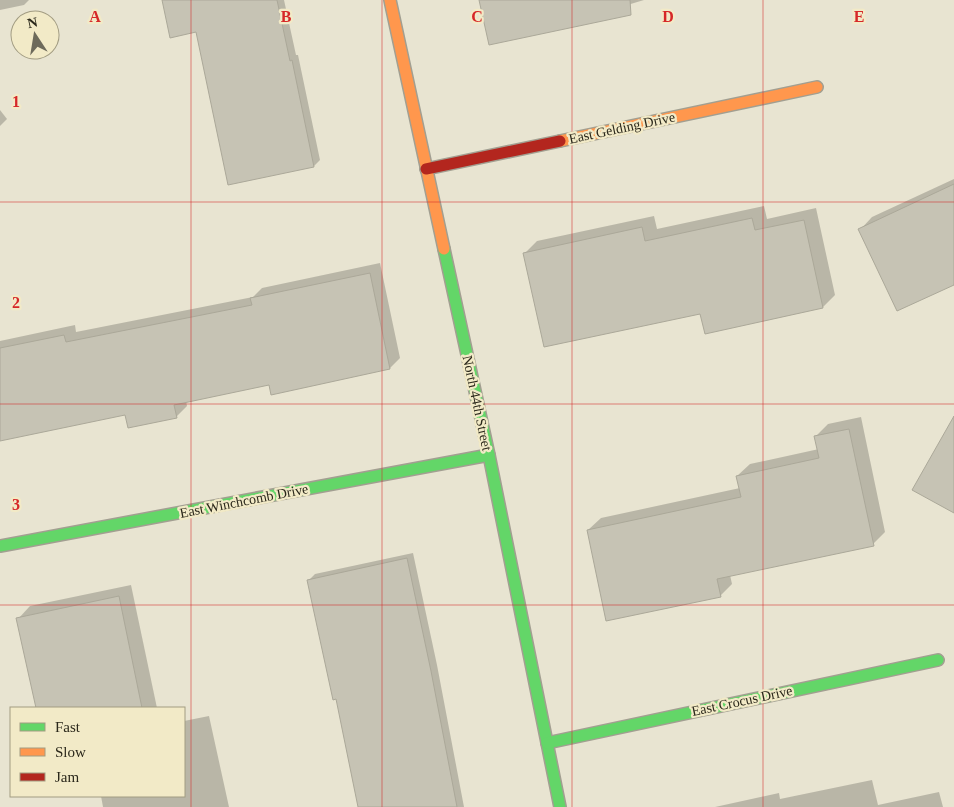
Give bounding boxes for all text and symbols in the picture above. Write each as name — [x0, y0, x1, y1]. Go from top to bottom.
text: A — [89, 8, 101, 25]
text: B — [281, 8, 292, 25]
text: C — [471, 8, 483, 25]
text: D — [662, 8, 674, 25]
text: E — [854, 8, 864, 25]
north arrow — [10, 10, 60, 60]
text: N — [26, 14, 39, 31]
text: 1 — [12, 93, 20, 110]
street label: East Gelding Drive — [568, 109, 676, 147]
text: 2 — [12, 294, 20, 311]
street label: North 44th Street — [460, 354, 494, 452]
street label: East Winchcomb Drive — [178, 481, 310, 521]
text: 3 — [12, 496, 20, 513]
street label: East Crocus Drive — [690, 683, 794, 719]
legend — [10, 707, 185, 797]
text: Fast — [55, 719, 81, 735]
text: Slow — [55, 744, 86, 760]
text: Jam — [55, 769, 79, 785]

